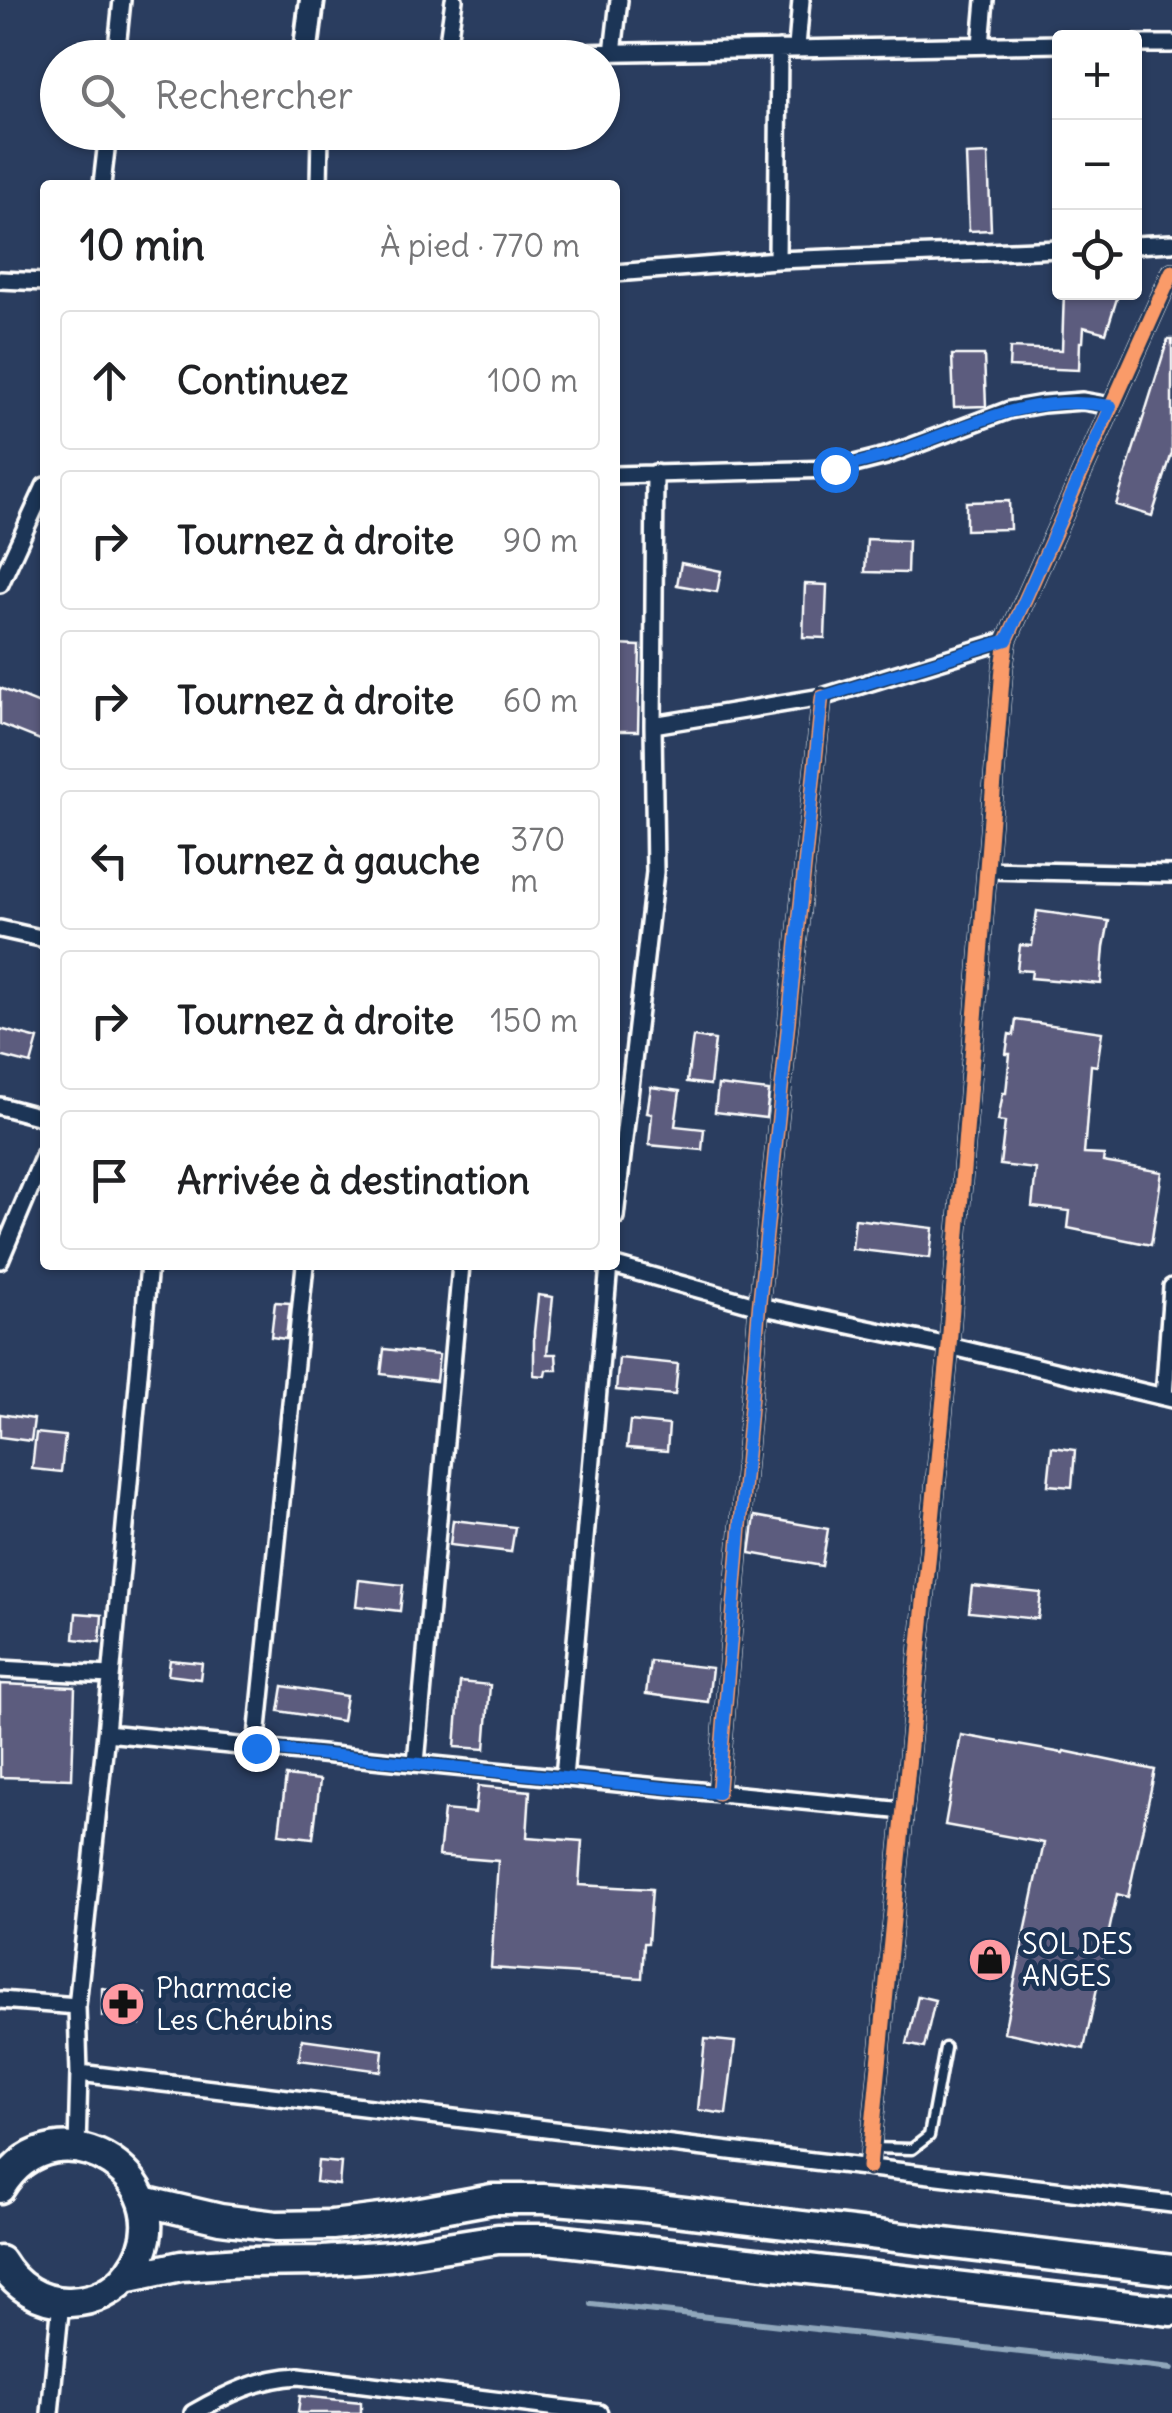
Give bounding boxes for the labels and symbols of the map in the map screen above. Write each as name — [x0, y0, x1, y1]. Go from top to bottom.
route start — [813, 447, 859, 493]
route end — [234, 1726, 280, 1772]
place label: SOL DES ANGES — [1022, 1926, 1133, 1994]
shop icon: SOL DES ANGES — [967, 1937, 1013, 1983]
place label: Pharmacie Les Chérubins — [156, 1970, 333, 2038]
pharmacy icon: Pharmacie Les Chérubins — [100, 1981, 146, 2027]

